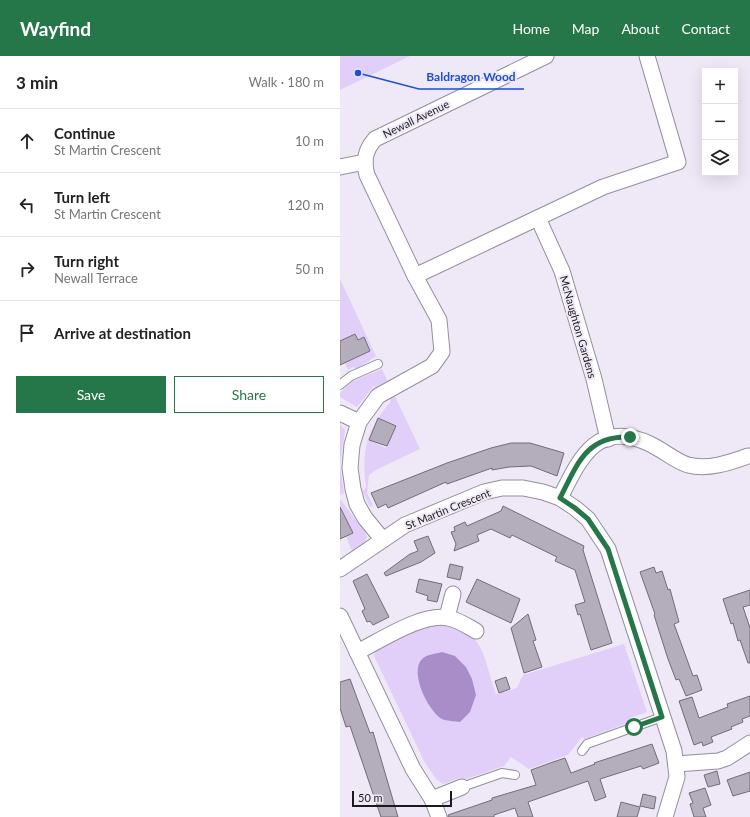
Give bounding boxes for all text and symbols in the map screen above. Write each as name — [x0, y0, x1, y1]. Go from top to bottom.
text: Wayfind — [20, 17, 91, 40]
text: Home — [512, 20, 550, 37]
text: Map — [572, 20, 599, 37]
text: About — [621, 20, 659, 37]
text: Contact — [681, 20, 730, 37]
callout: Baldragon Wood — [419, 65, 524, 89]
map controls — [702, 68, 738, 176]
button: + — [702, 68, 738, 104]
text: Baldragon Wood — [426, 69, 516, 84]
text: 3 min — [16, 72, 58, 93]
text: Walk · 180 m — [248, 74, 324, 90]
street label: Newall Avenue — [381, 97, 451, 140]
button: − — [702, 104, 738, 140]
text: Continue — [54, 124, 115, 142]
icon: ahead — [16, 130, 38, 152]
text: 10 m — [295, 133, 324, 149]
button: layers — [702, 140, 738, 176]
text: St Martin Crescent — [54, 142, 161, 158]
text: Turn left — [54, 188, 110, 206]
icon: left — [16, 194, 38, 216]
text: 120 m — [287, 197, 324, 213]
text: St Martin Crescent — [54, 206, 161, 222]
text: Turn right — [54, 252, 119, 270]
icon: right — [16, 258, 38, 280]
text: 50 m — [295, 261, 324, 277]
text: Newall Terrace — [54, 270, 138, 286]
street label: McNaughton Gardens — [558, 274, 599, 380]
icon: arrive — [16, 322, 38, 344]
text: Arrive at destination — [54, 324, 191, 342]
button: Save — [16, 376, 166, 413]
button: Share — [174, 376, 324, 413]
route end — [621, 428, 639, 446]
street label: St Martin Crescent — [403, 486, 492, 531]
route start — [625, 718, 643, 736]
scale bar — [352, 789, 452, 808]
text: 50 m — [358, 791, 383, 804]

